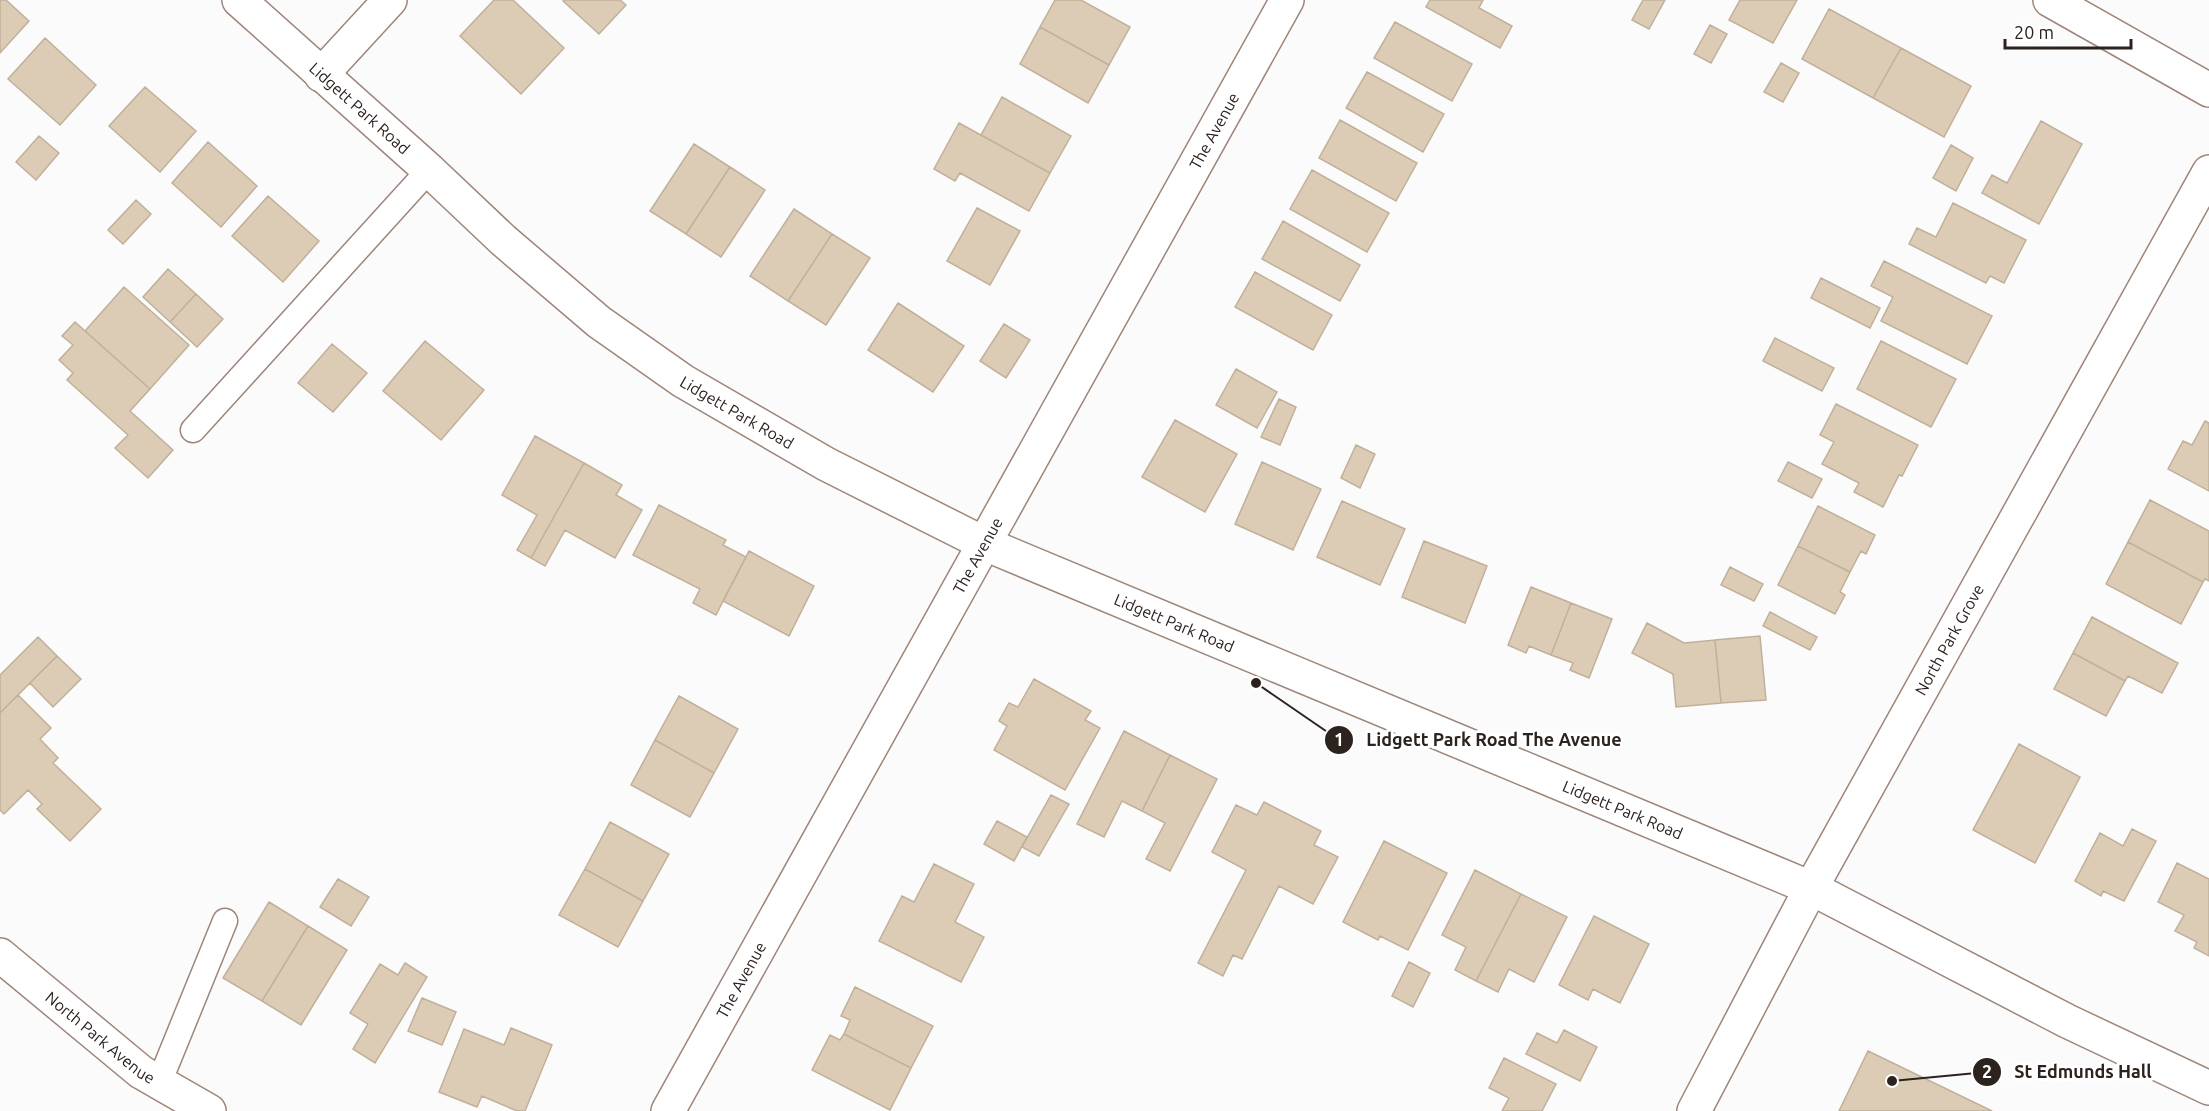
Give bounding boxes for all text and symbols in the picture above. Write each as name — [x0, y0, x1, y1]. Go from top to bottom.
scale bar — [2005, 12, 2131, 50]
text: 20 m — [2014, 22, 2054, 42]
street label: Lidgett Park Road — [306, 59, 413, 157]
street label: The Avenue — [1186, 90, 1243, 172]
street label: Lidgett Park Road — [677, 372, 797, 452]
street label: The Avenue — [949, 514, 1006, 597]
street label: North Park Grove — [1911, 581, 1987, 698]
street label: Lidgett Park Road — [1112, 590, 1237, 656]
callout: Lidgett Park Road The Avenue — [1324, 722, 1633, 758]
text: 1 — [1334, 729, 1344, 749]
text: Lidgett Park Road The Avenue — [1366, 729, 1622, 749]
street label: Lidgett Park Road — [1560, 777, 1685, 843]
street label: The Avenue — [713, 939, 769, 1021]
street label: North Park Avenue — [42, 988, 158, 1087]
callout: St Edmunds Hall — [1972, 1054, 2163, 1090]
text: 2 — [1982, 1061, 1992, 1081]
text: St Edmunds Hall — [2014, 1061, 2152, 1081]

